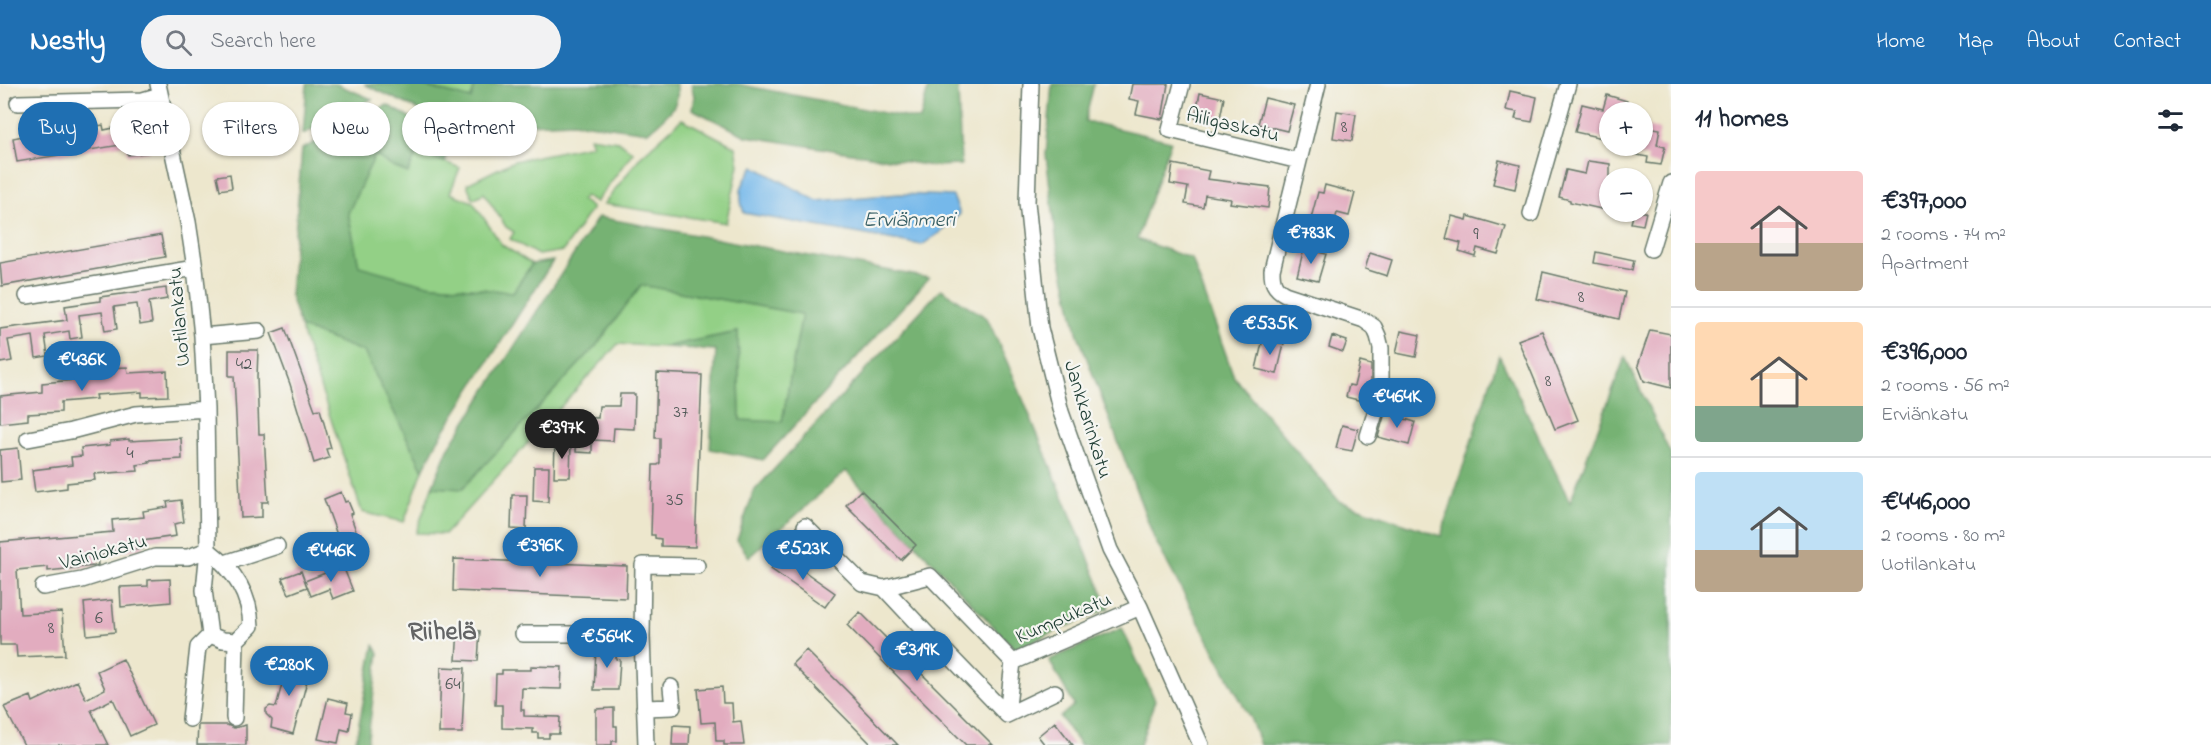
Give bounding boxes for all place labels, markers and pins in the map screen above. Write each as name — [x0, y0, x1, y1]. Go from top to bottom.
pin: €783K — [1269, 214, 1353, 265]
pin: €535K — [1228, 305, 1312, 356]
pin: €436K — [40, 341, 124, 392]
pin: €464K — [1355, 378, 1439, 429]
pin: €397K — [520, 409, 604, 460]
pin: €396K — [498, 527, 582, 578]
pin: €523K — [761, 530, 845, 581]
pin: €446K — [289, 532, 373, 583]
pin: €564K — [565, 618, 649, 669]
pin: €319K — [875, 631, 959, 682]
pin: €280K — [247, 646, 331, 697]

